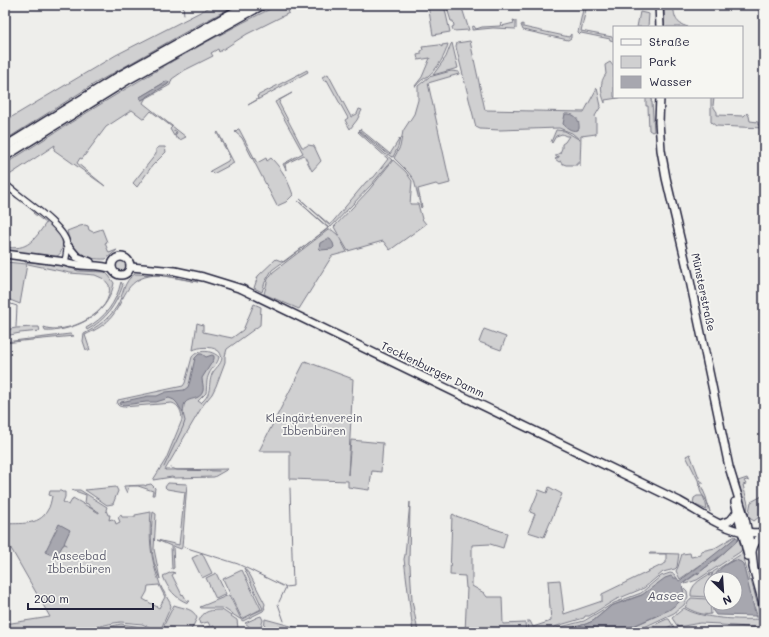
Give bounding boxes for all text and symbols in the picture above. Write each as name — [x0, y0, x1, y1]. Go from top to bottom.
legend — [613, 26, 743, 98]
text: Straße — [649, 33, 690, 49]
text: Park — [649, 53, 676, 69]
text: Wasser — [649, 73, 692, 89]
street label: Münsterstraße — [688, 251, 720, 333]
street label: Tecklenburger Damm — [379, 337, 487, 401]
park label: Kleingärtenverein Ibbenbüren — [266, 410, 362, 438]
park label: Aaseebad Ibbenbüren — [47, 548, 111, 576]
north arrow — [703, 571, 743, 611]
scale bar — [28, 585, 153, 611]
water label: Aasee — [648, 587, 684, 603]
text: 200 m — [34, 590, 69, 606]
text: N — [720, 592, 734, 609]

